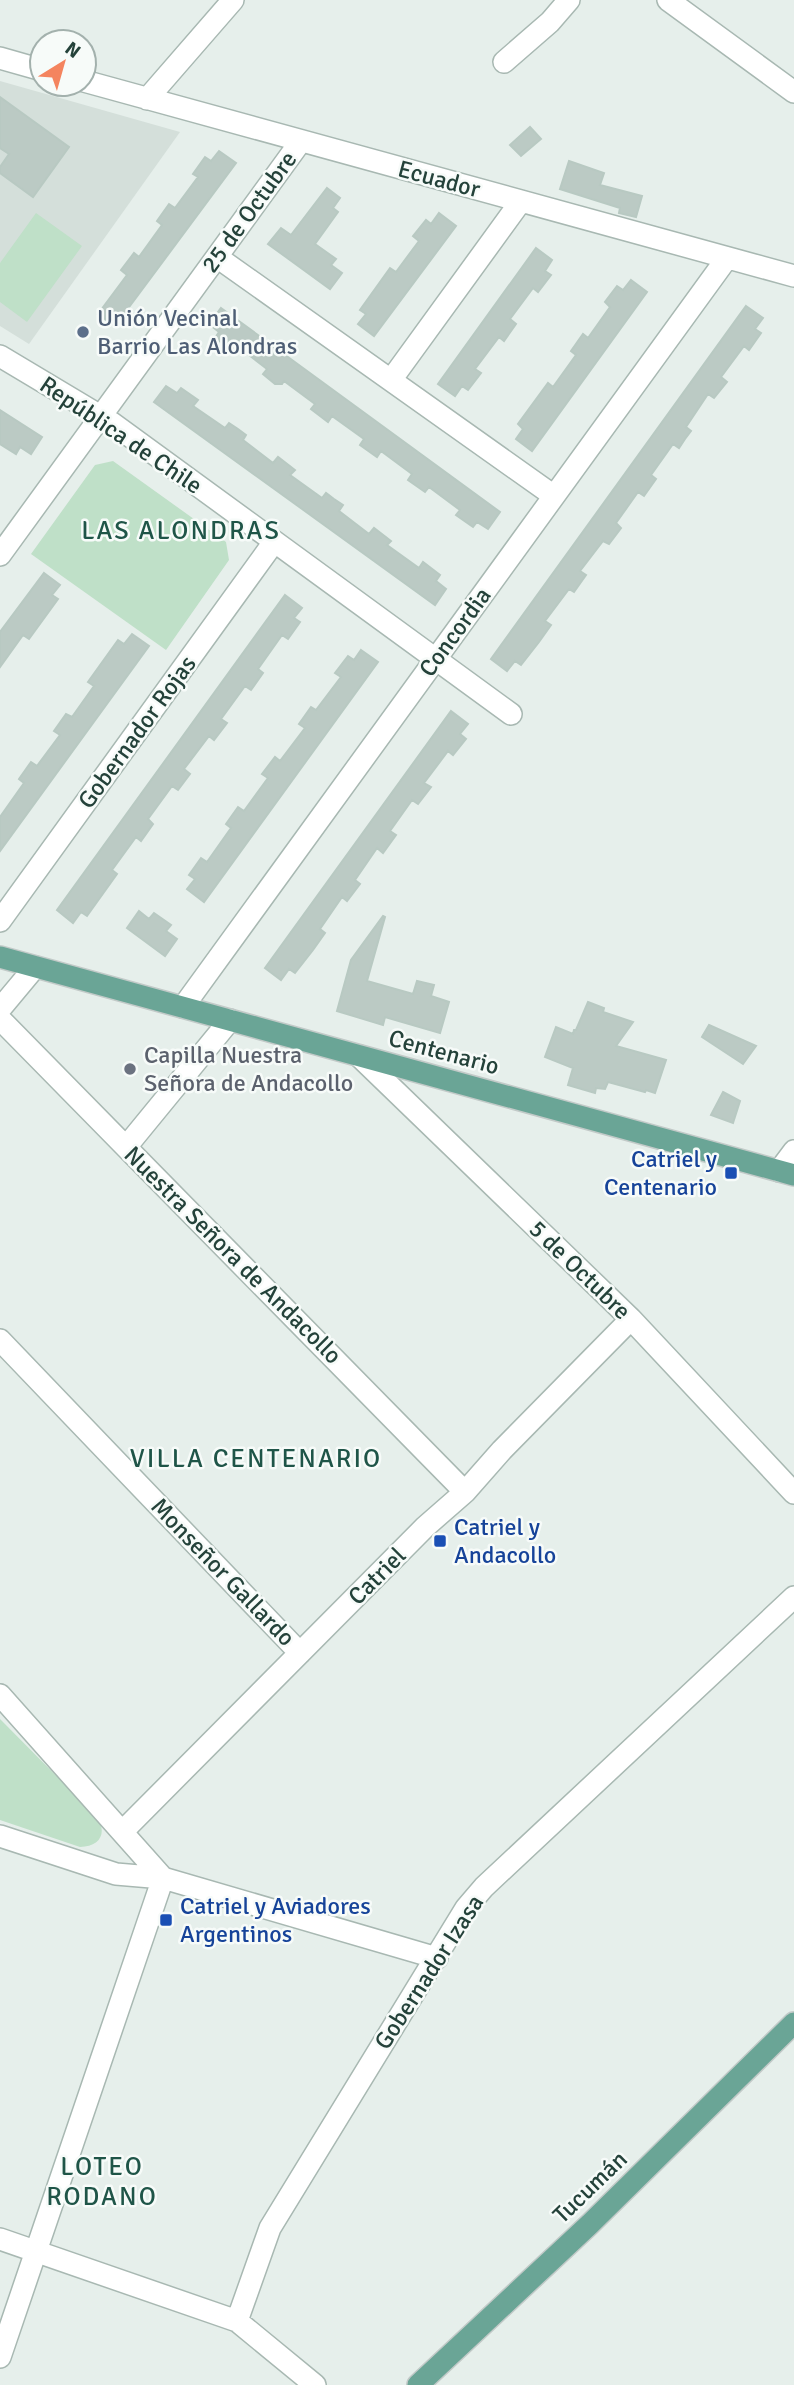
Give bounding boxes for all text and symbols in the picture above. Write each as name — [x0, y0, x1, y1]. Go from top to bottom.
north arrow — [28, 28, 98, 98]
text: N — [60, 37, 85, 64]
street label: 25 de Octubre — [195, 145, 303, 279]
street label: Ecuador — [395, 154, 484, 204]
place label: Unión Vecinal Barrio Las Alondras — [97, 303, 297, 361]
marker: Unión Vecinal Barrio Las Alondras — [75, 324, 91, 340]
street label: República de Chile — [34, 370, 208, 500]
district label: LAS ALONDRAS — [81, 515, 281, 547]
street label: Concordia — [412, 581, 498, 683]
street label: Gobernador Rojas — [71, 650, 203, 814]
street label: Centenario — [385, 1023, 503, 1081]
place label: Capilla Nuestra Señora de Andacollo — [144, 1040, 353, 1098]
marker: Capilla Nuestra Señora de Andacollo — [122, 1061, 138, 1077]
street label: Nuestra Señora de Andacollo — [118, 1140, 348, 1370]
place label: Catriel y Centenario — [604, 1144, 717, 1202]
marker: Catriel y Centenario — [723, 1165, 739, 1181]
street label: 5 de Octubre — [523, 1214, 637, 1326]
district label: VILLA CENTENARIO — [130, 1443, 382, 1475]
street label: Monseñor Gallardo — [145, 1492, 301, 1652]
place label: Catriel y Andacollo — [454, 1512, 556, 1570]
marker: Catriel y Andacollo — [432, 1533, 448, 1549]
street label: Catriel — [342, 1541, 412, 1611]
street label: Gobernador Izasa — [368, 1889, 490, 2055]
place label: Catriel y Aviadores Argentinos — [180, 1891, 371, 1949]
marker: Catriel y Aviadores Argentinos — [158, 1912, 174, 1928]
street label: Tucumán — [547, 2144, 633, 2230]
district label: LOTEO RODANO — [46, 2151, 158, 2213]

